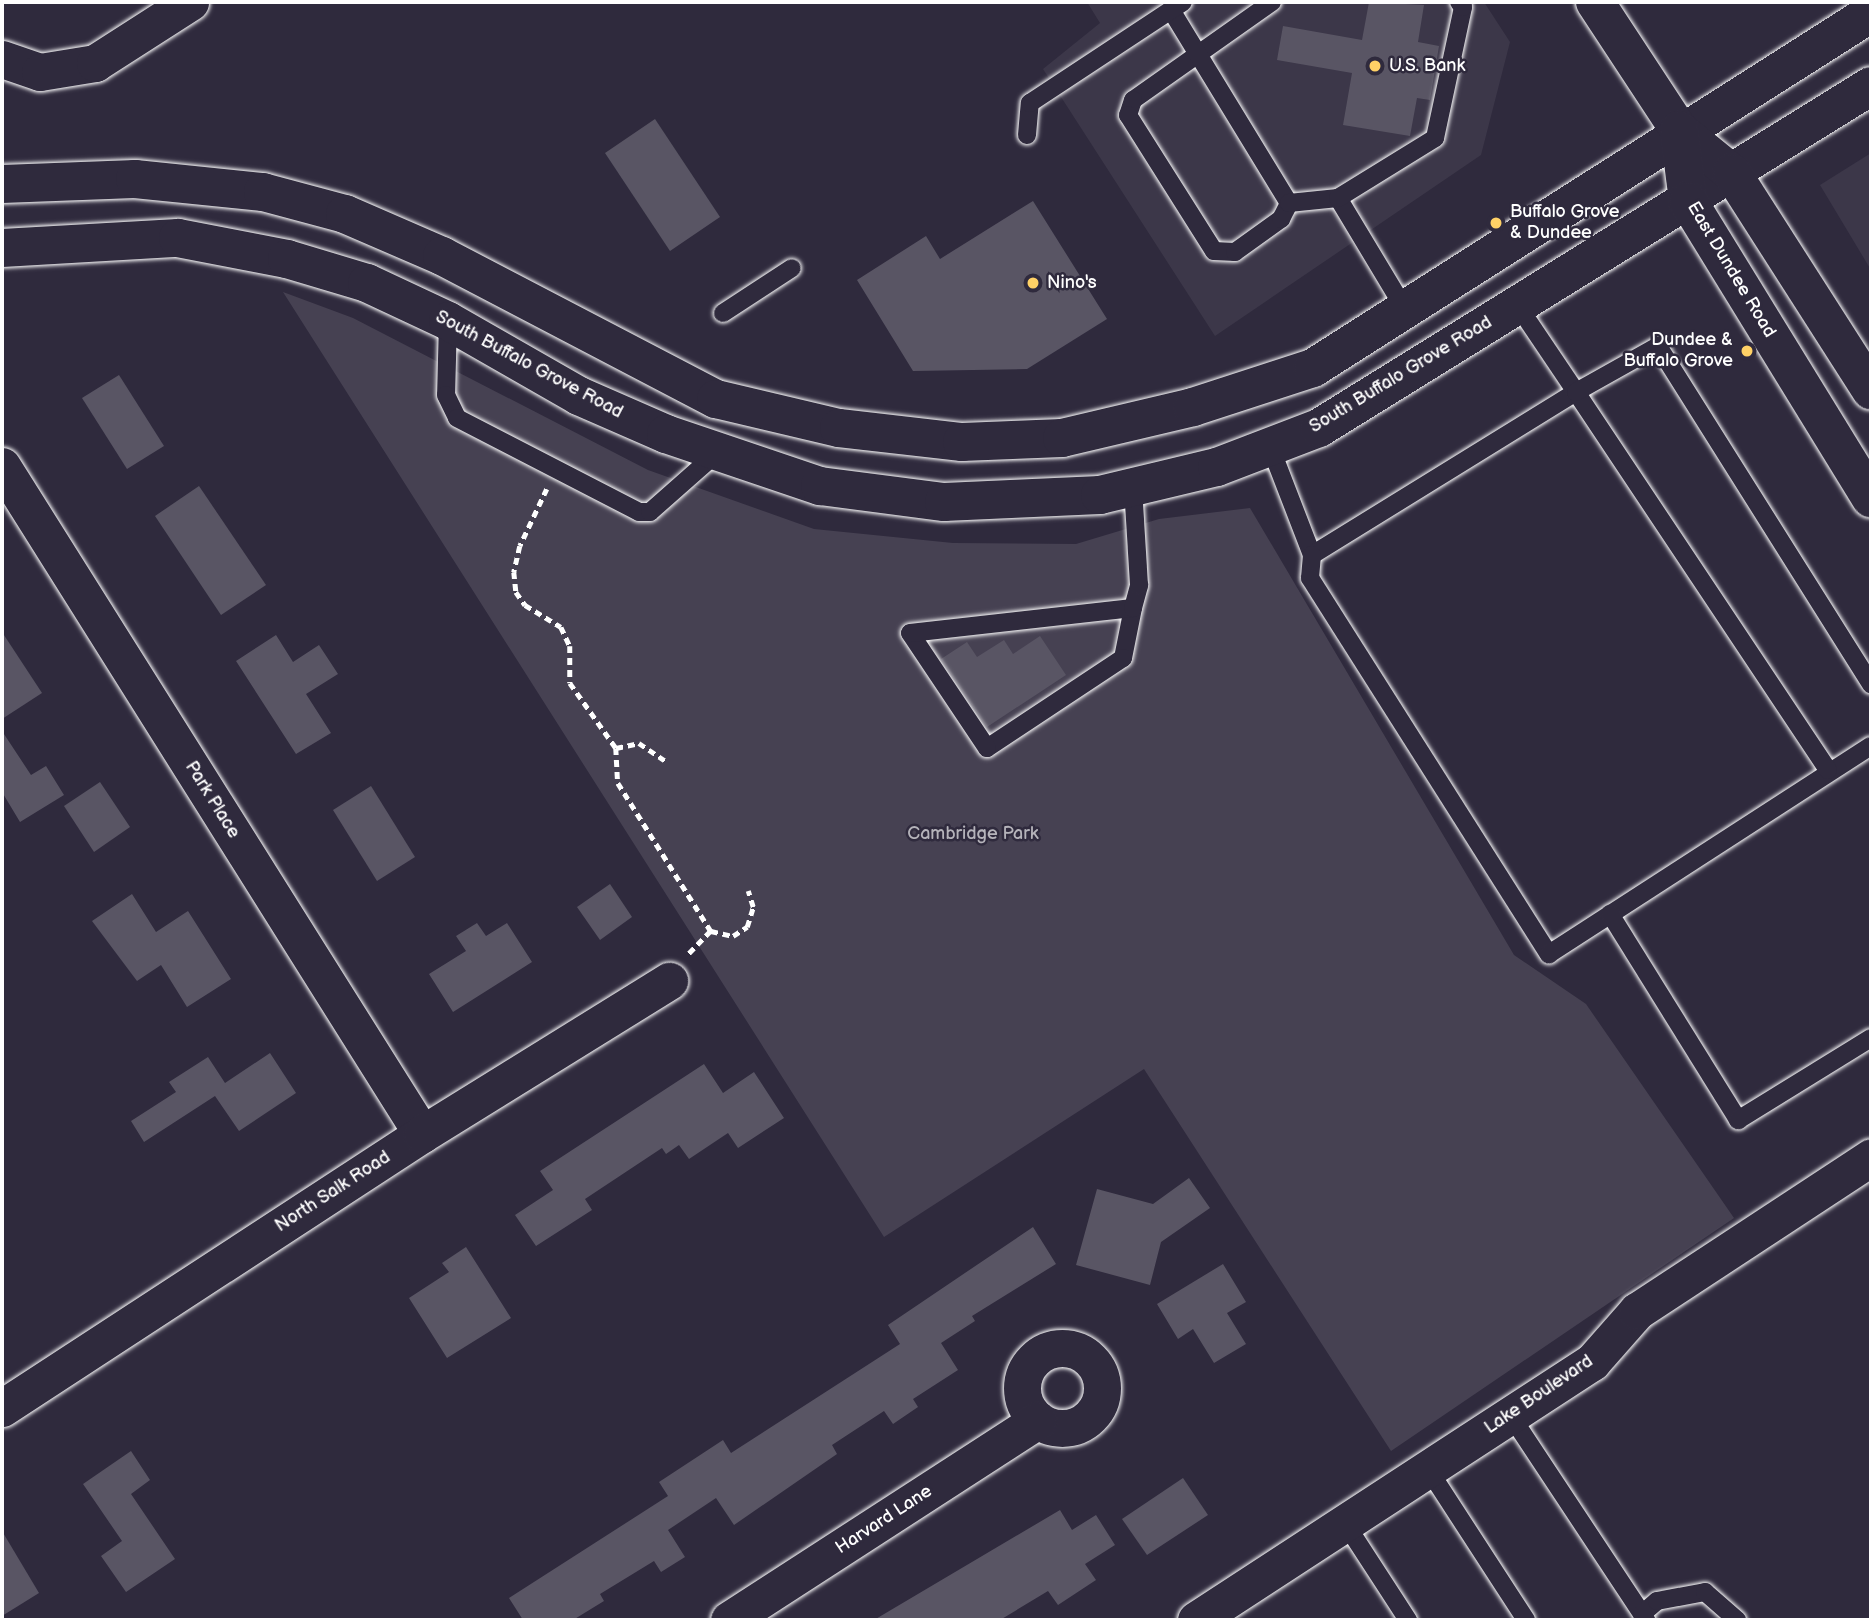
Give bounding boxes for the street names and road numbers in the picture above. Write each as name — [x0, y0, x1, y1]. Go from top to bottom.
street label: East Dundee Road — [1682, 198, 1780, 342]
street label: South Buffalo Grove Road — [432, 306, 626, 424]
street label: South Buffalo Grove Road — [1306, 312, 1496, 438]
street label: Park Place — [180, 758, 244, 842]
street label: North Salk Road — [271, 1147, 395, 1237]
street label: Lake Boulevard — [1481, 1351, 1597, 1439]
street label: Harvard Lane — [832, 1481, 936, 1559]

